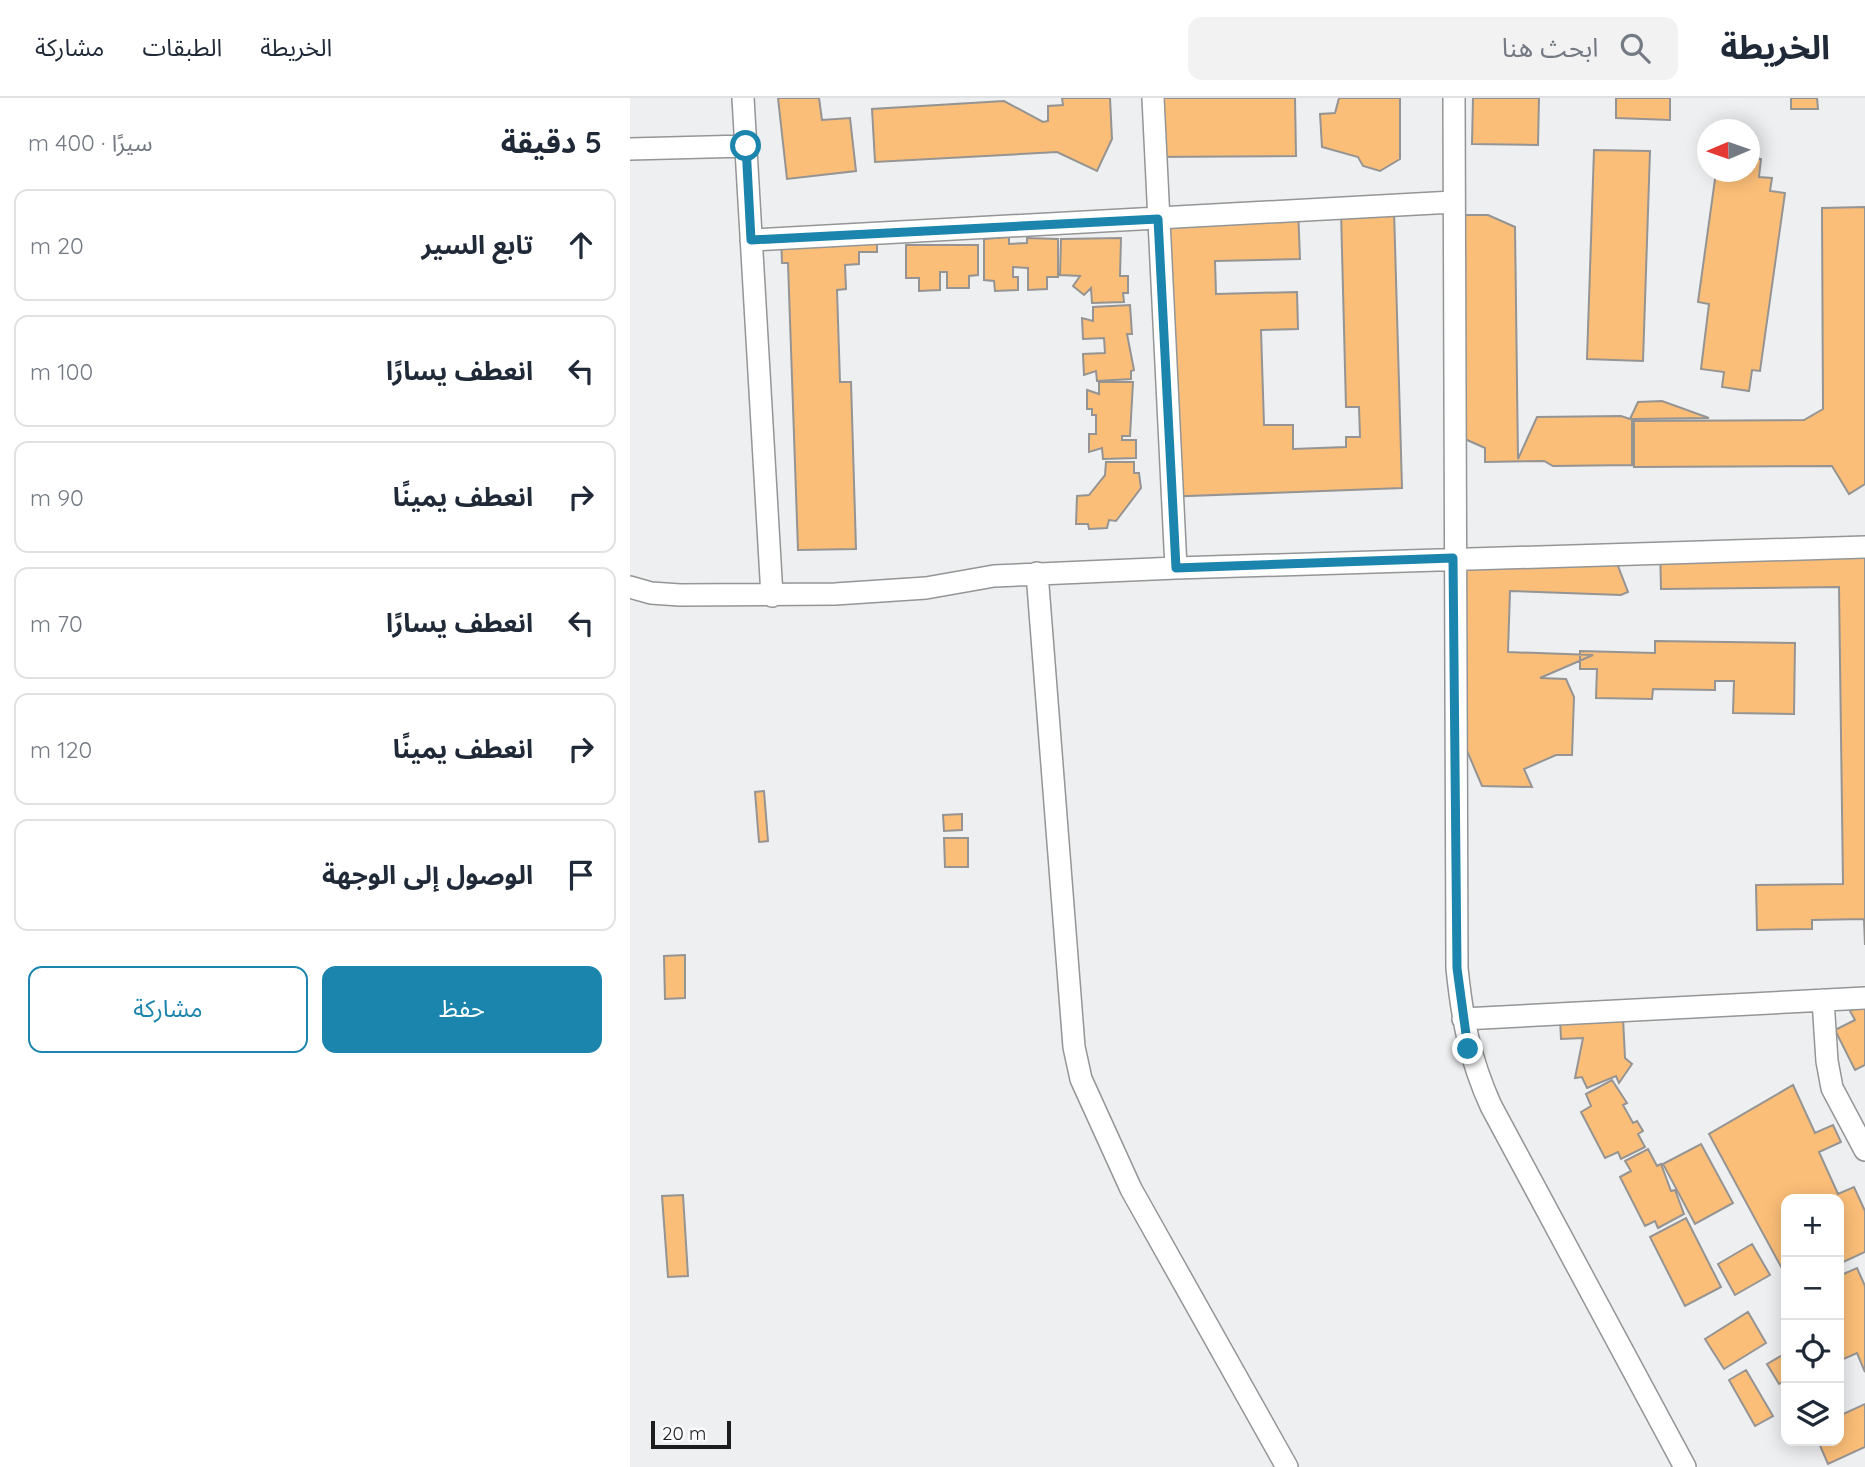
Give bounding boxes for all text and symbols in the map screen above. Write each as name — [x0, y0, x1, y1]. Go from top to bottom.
search box — [1188, 17, 1678, 80]
text: الخريطة — [1720, 26, 1830, 67]
icon: search — [1616, 29, 1654, 67]
text: ابحث هنا — [1502, 31, 1598, 64]
text: مشاركة — [35, 32, 104, 62]
text: الطبقات — [142, 32, 222, 62]
text: الخريطة — [260, 32, 332, 62]
north arrow — [1697, 119, 1760, 182]
text: 5 دقيقة — [501, 123, 602, 161]
text: سيرًا · 400 m — [28, 128, 152, 157]
route start — [730, 130, 761, 161]
icon: ahead — [562, 226, 600, 264]
text: تابع السير — [421, 228, 533, 261]
text: 20 m — [30, 231, 84, 260]
icon: left — [562, 352, 600, 390]
text: انعطف يسارًا — [386, 354, 533, 387]
text: 100 m — [30, 357, 93, 386]
icon: right — [562, 478, 600, 516]
text: انعطف يمينًا — [393, 480, 533, 513]
text: 90 m — [30, 483, 84, 512]
icon: left — [562, 604, 600, 642]
text: انعطف يسارًا — [386, 606, 533, 639]
text: 70 m — [30, 609, 83, 638]
icon: right — [562, 730, 600, 768]
text: انعطف يمينًا — [393, 732, 533, 765]
text: 120 m — [30, 735, 92, 764]
icon: arrive — [562, 856, 600, 894]
text: الوصول إلى الوجهة — [322, 858, 533, 891]
button: مشاركة — [28, 966, 308, 1053]
button: حفظ — [322, 966, 602, 1053]
route end — [1452, 1033, 1483, 1064]
map controls — [1781, 1194, 1844, 1446]
button: + — [1781, 1194, 1844, 1257]
button: − — [1781, 1257, 1844, 1320]
button: locate — [1781, 1320, 1844, 1383]
button: layers — [1781, 1383, 1844, 1446]
scale bar — [651, 1418, 732, 1450]
text: 20 m — [662, 1421, 706, 1445]

